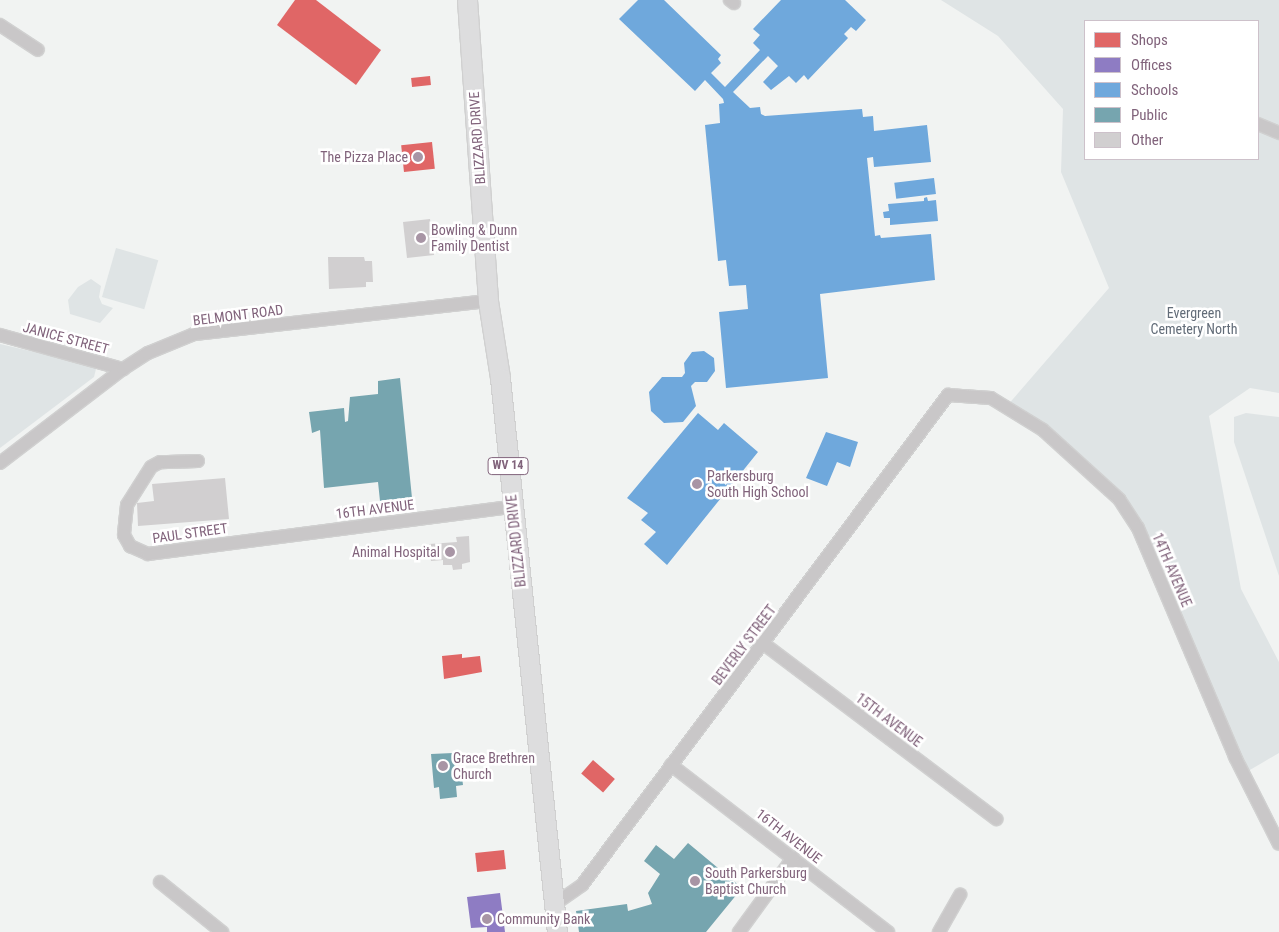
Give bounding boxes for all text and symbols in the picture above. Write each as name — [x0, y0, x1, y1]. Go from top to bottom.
legend — [1084, 20, 1259, 160]
text: Shops — [1131, 31, 1168, 49]
text: Offices — [1131, 56, 1172, 74]
text: Schools — [1131, 81, 1178, 99]
street label: BLIZZARD DRIVE — [465, 91, 489, 185]
text: Public — [1131, 106, 1168, 124]
text: Other — [1131, 131, 1163, 149]
place label: The Pizza Place — [320, 149, 408, 165]
marker: The Pizza Place — [412, 151, 424, 163]
place label: Bowling & Dunn Family Dentist — [431, 222, 517, 254]
marker: Bowling & Dunn Family Dentist — [415, 232, 427, 244]
street label: BELMONT ROAD — [192, 301, 284, 329]
park label: Evergreen Cemetery North — [1151, 305, 1237, 338]
street label: JANICE STREET — [21, 318, 111, 358]
road number: WV 14 — [487, 456, 529, 476]
place label: Parkersburg South High School — [707, 468, 809, 501]
marker: Parkersburg South High School — [691, 478, 703, 490]
street label: BLIZZARD DRIVE — [503, 494, 529, 588]
street label: 16TH AVENUE — [335, 496, 415, 522]
street label: PAUL STREET — [151, 519, 229, 547]
street label: 14TH AVENUE — [1149, 530, 1195, 610]
place label: Animal Hospital — [352, 544, 440, 560]
marker: Animal Hospital — [444, 546, 456, 558]
street label: BEVERLY STREET — [708, 602, 780, 688]
street label: 15TH AVENUE — [852, 690, 926, 750]
place label: Grace Brethren Church — [453, 750, 535, 782]
marker: Grace Brethren Church — [437, 760, 449, 772]
street label: 16TH AVENUE — [753, 805, 825, 867]
place label: South Parkersburg Baptist Church — [705, 865, 807, 898]
marker: South Parkersburg Baptist Church — [689, 875, 701, 887]
place label: Community Bank — [497, 911, 590, 927]
marker: Community Bank — [481, 913, 493, 925]

